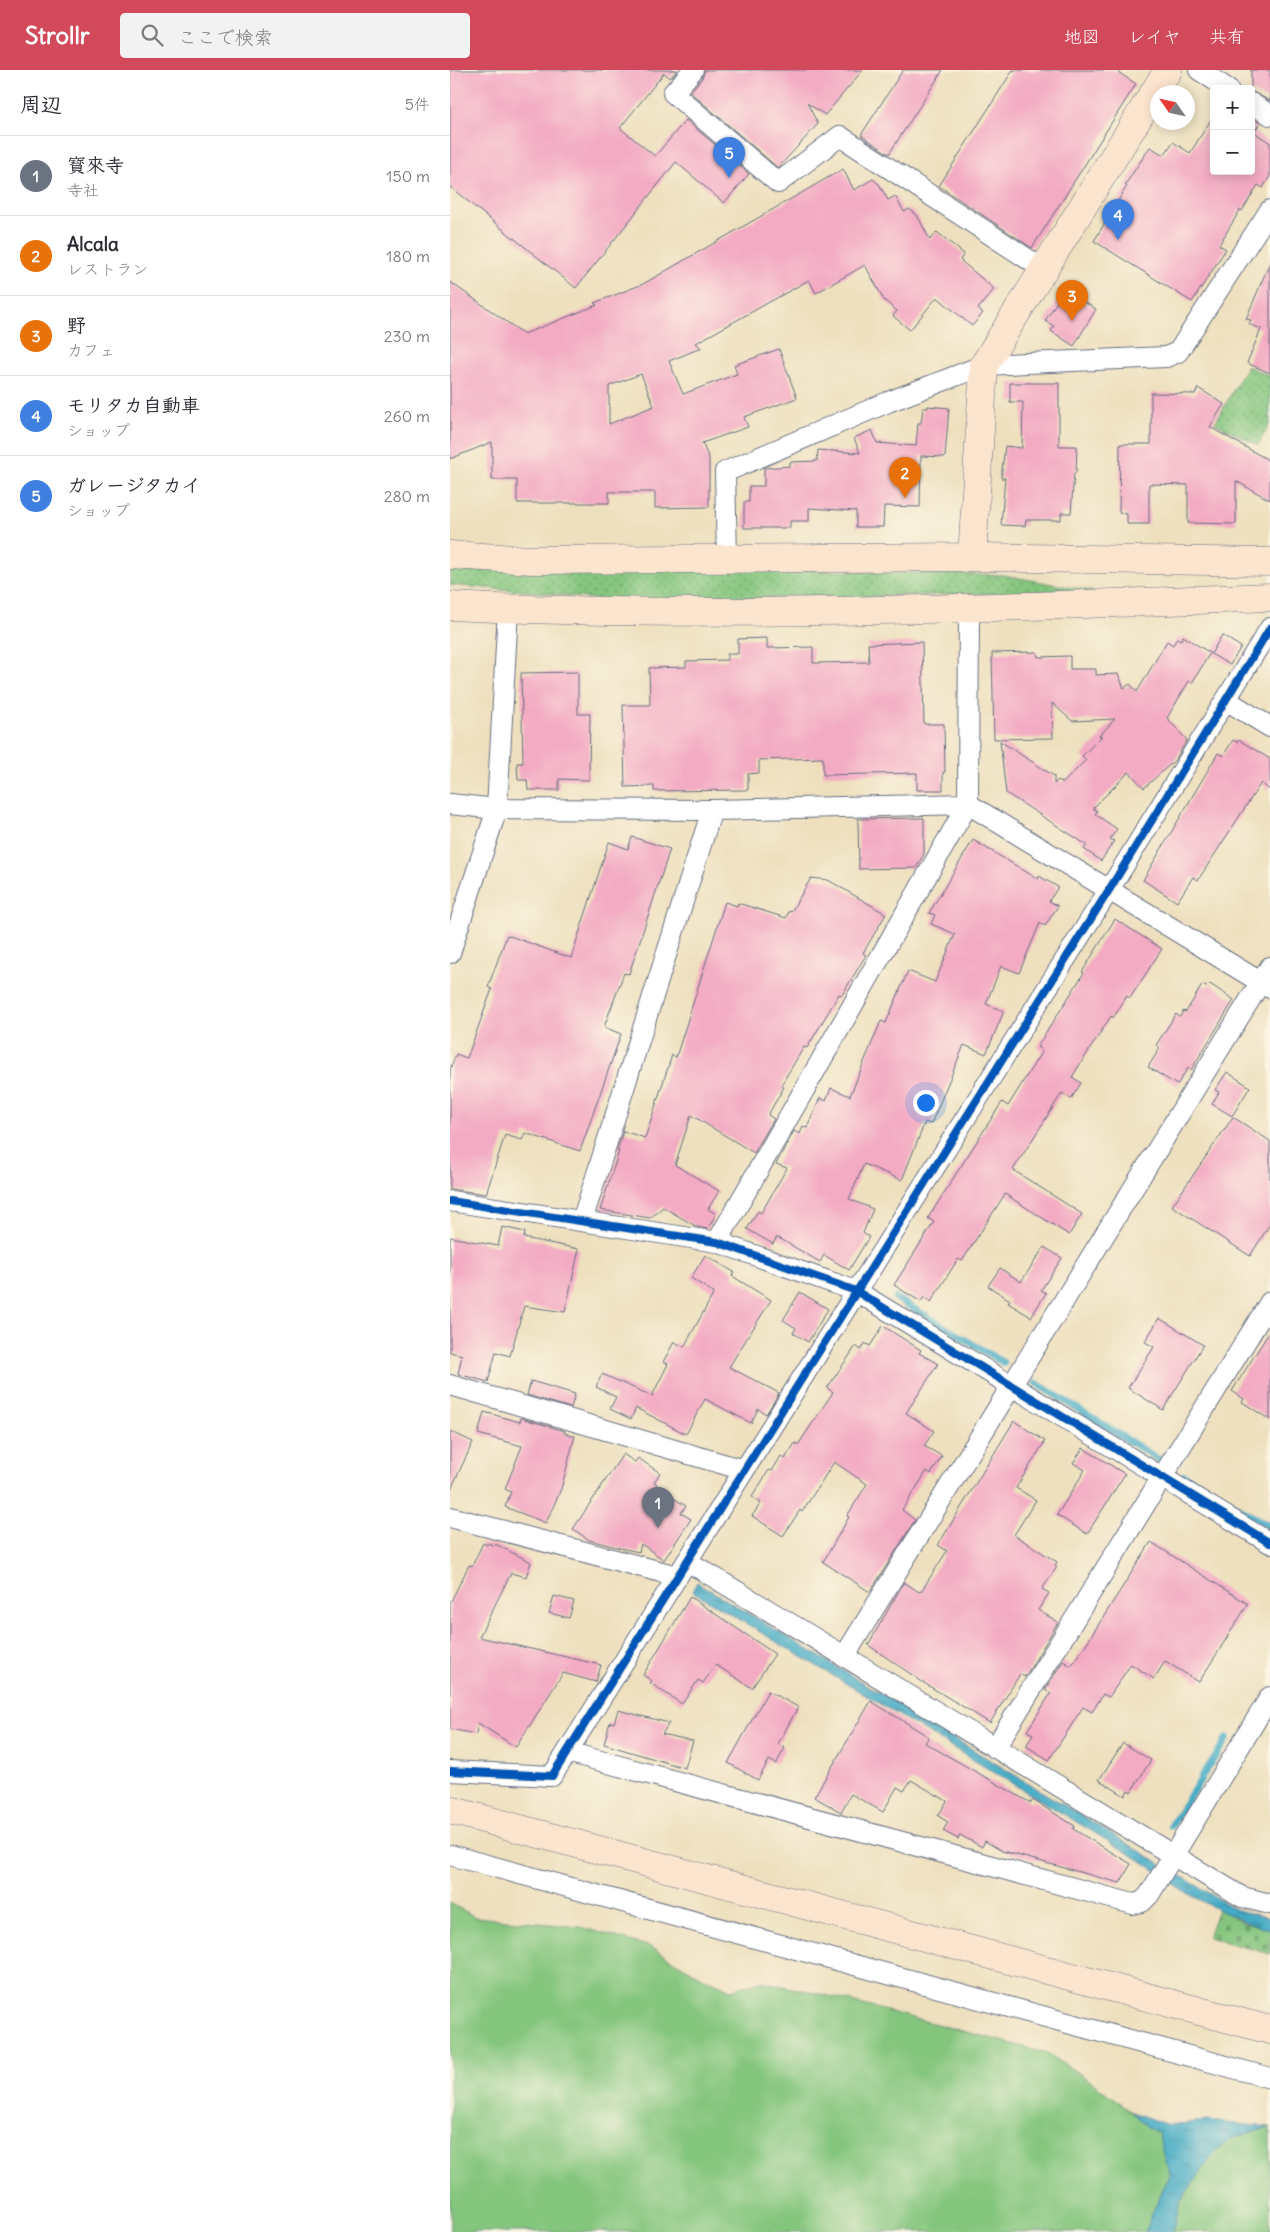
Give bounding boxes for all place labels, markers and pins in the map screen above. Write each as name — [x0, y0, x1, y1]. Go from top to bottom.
pin: 5 — [713, 137, 745, 178]
pin: 4 — [1102, 199, 1134, 240]
pin: 3 — [1056, 280, 1088, 321]
pin: 2 — [889, 457, 921, 498]
pin: 1 — [642, 1487, 674, 1528]

